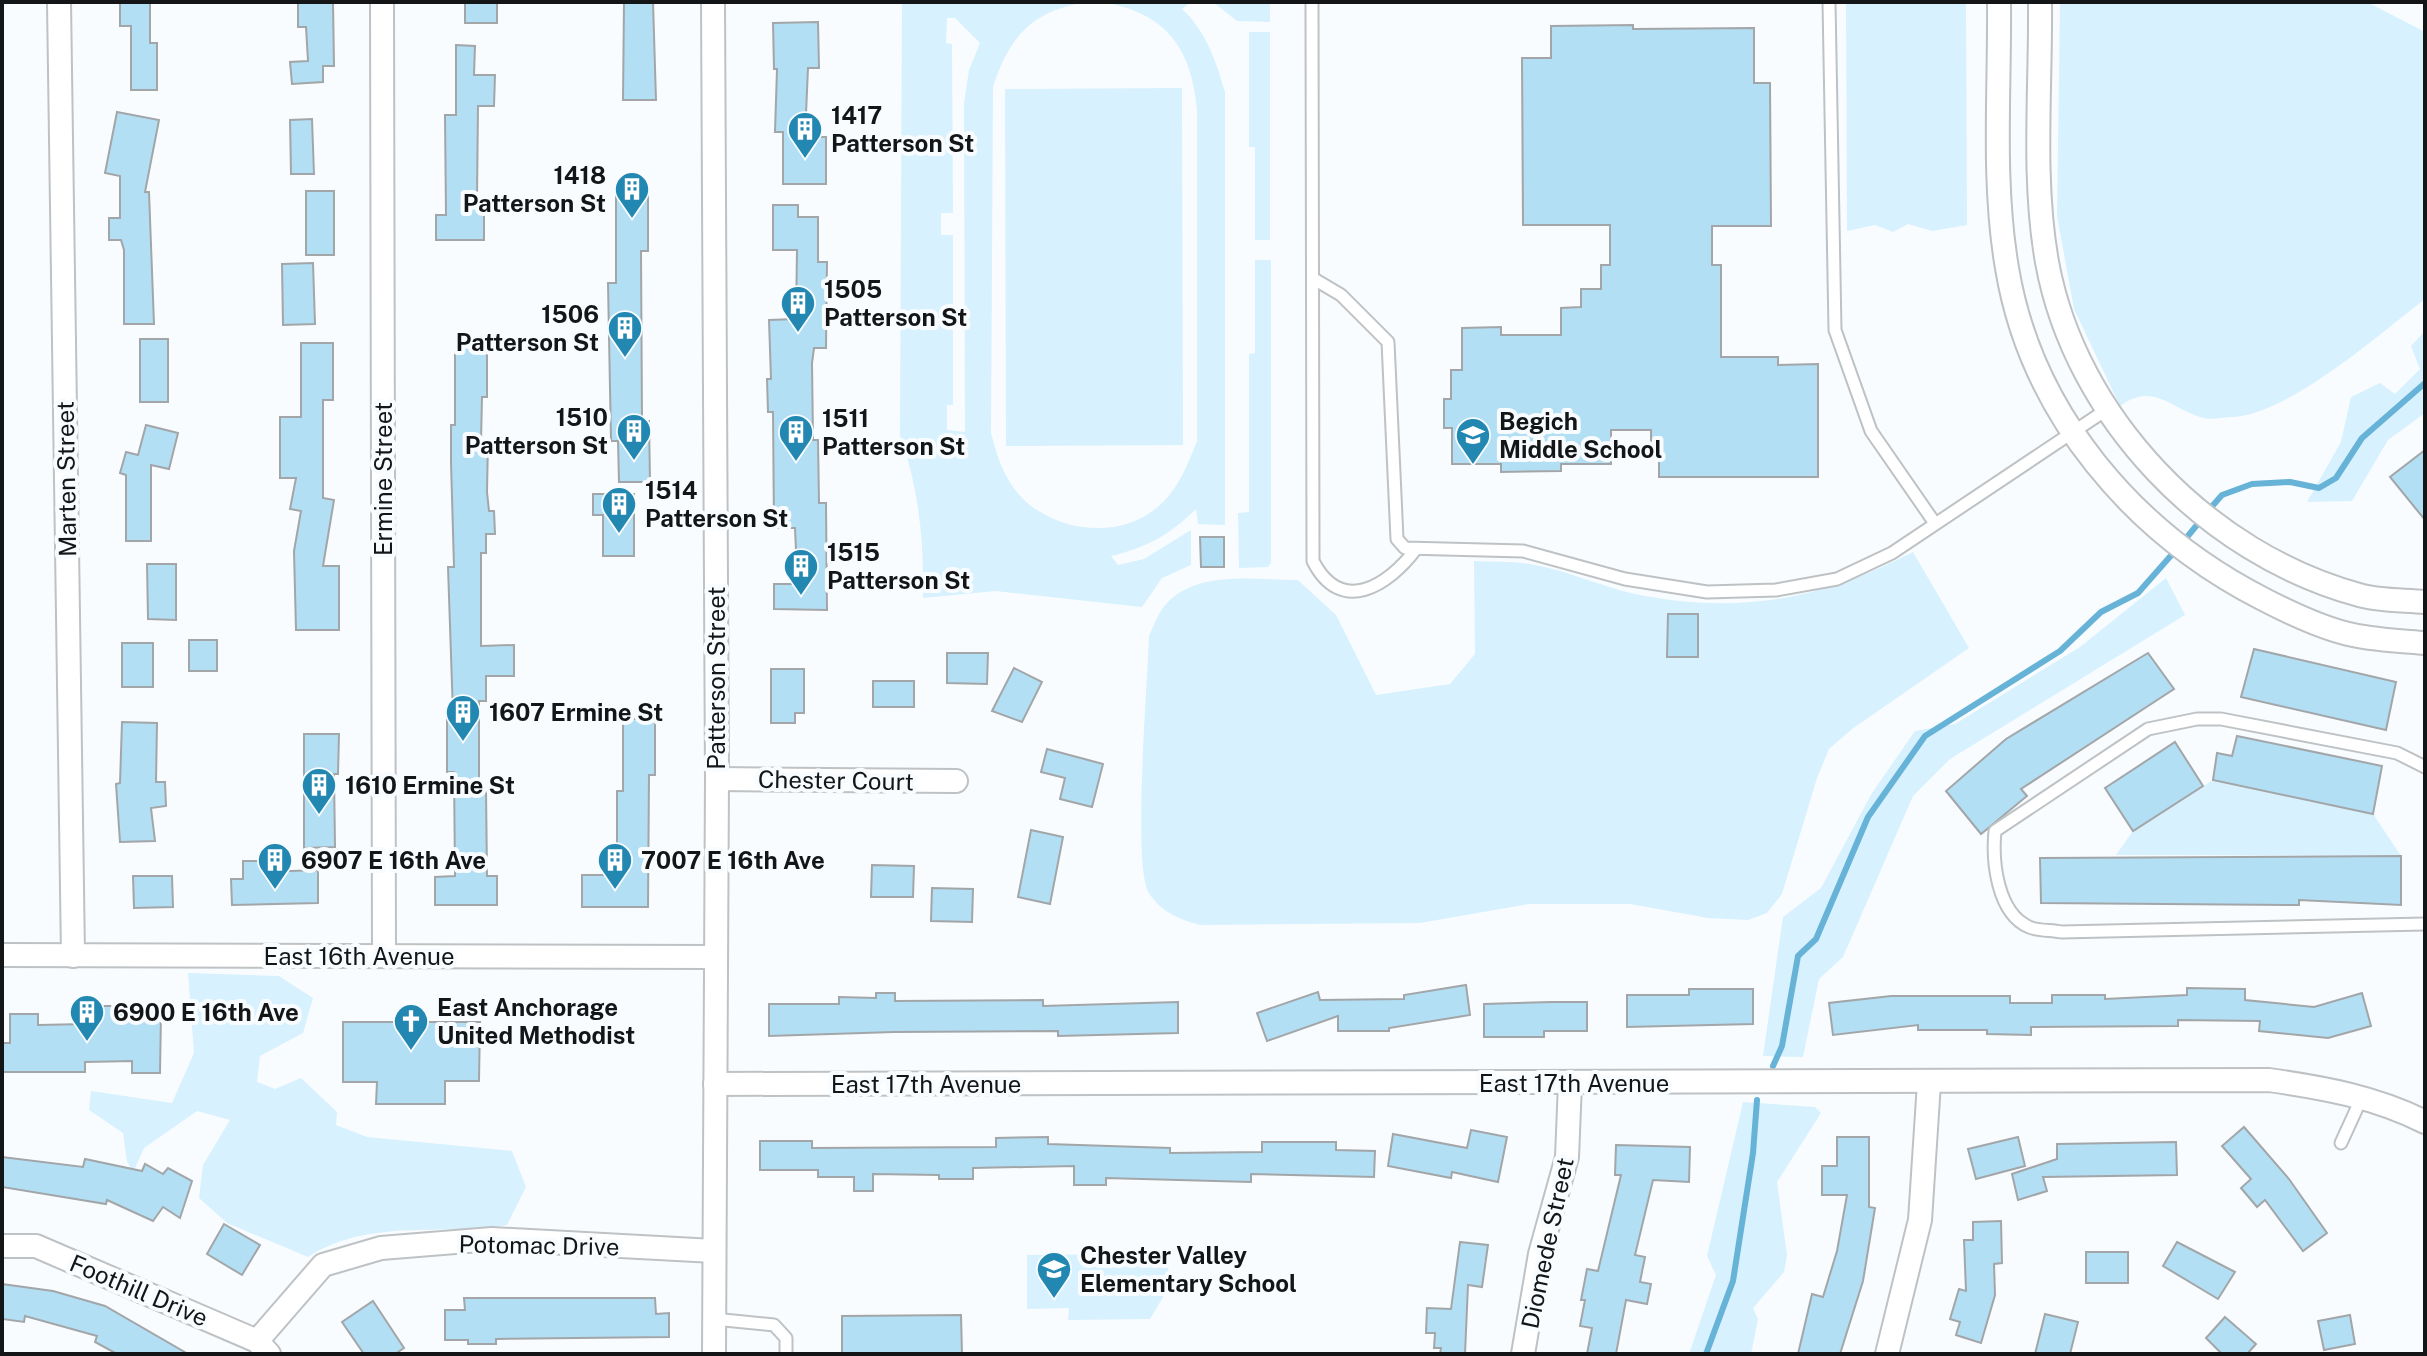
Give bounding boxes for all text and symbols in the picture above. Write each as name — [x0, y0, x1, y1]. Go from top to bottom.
place label: 1417 Patterson St — [831, 101, 974, 157]
building icon: 1417 Patterson St — [786, 110, 824, 160]
place label: 1418 Patterson St — [463, 161, 606, 217]
building icon: 1418 Patterson St — [613, 170, 651, 220]
place label: 1505 Patterson St — [824, 275, 967, 331]
building icon: 1505 Patterson St — [779, 284, 817, 334]
place label: 1506 Patterson St — [456, 300, 599, 356]
building icon: 1506 Patterson St — [606, 309, 644, 359]
street label: Marten Street — [51, 401, 81, 557]
street label: Ermine Street — [369, 402, 397, 556]
place label: 1510 Patterson St — [465, 403, 608, 459]
place label: 1511 Patterson St — [822, 404, 965, 460]
place label: Begich Middle School — [1499, 407, 1662, 463]
building icon: 1510 Patterson St — [615, 412, 653, 462]
building icon: 1511 Patterson St — [777, 413, 815, 463]
school or university icon: Begich Middle School — [1454, 416, 1492, 466]
place label: 1514 Patterson St — [645, 476, 788, 532]
building icon: 1514 Patterson St — [600, 485, 638, 535]
place label: 1515 Patterson St — [827, 538, 970, 594]
building icon: 1515 Patterson St — [782, 547, 820, 597]
street label: Patterson Street — [702, 586, 730, 770]
building icon: 1607 Ermine St — [444, 693, 482, 743]
place label: 1607 Ermine St — [489, 698, 663, 726]
street label: Chester Court — [758, 765, 914, 795]
building icon: 1610 Ermine St — [300, 766, 338, 816]
place label: 1610 Ermine St — [345, 771, 515, 799]
building icon: 6907 E 16th Ave — [256, 841, 294, 891]
building icon: 7007 E 16th Ave — [596, 841, 634, 891]
place label: 6907 E 16th Ave — [301, 846, 486, 874]
place label: 7007 E 16th Ave — [641, 846, 825, 874]
street label: East 16th Avenue — [263, 942, 455, 970]
building icon: 6900 E 16th Ave — [68, 993, 106, 1043]
place label: East Anchorage United Methodist — [437, 993, 635, 1049]
place label: 6900 E 16th Ave — [113, 998, 299, 1026]
church icon: East Anchorage United Methodist — [392, 1002, 430, 1052]
street label: East 17th Avenue — [1479, 1069, 1669, 1097]
street label: East 17th Avenue — [831, 1070, 1021, 1098]
street label: Diomede Street — [1515, 1155, 1579, 1331]
street label: Potomac Drive — [458, 1230, 620, 1260]
place label: Chester Valley Elementary School — [1080, 1241, 1297, 1297]
street label: Foothill Drive — [66, 1248, 212, 1332]
school or university icon: Chester Valley Elementary School — [1035, 1250, 1073, 1300]

